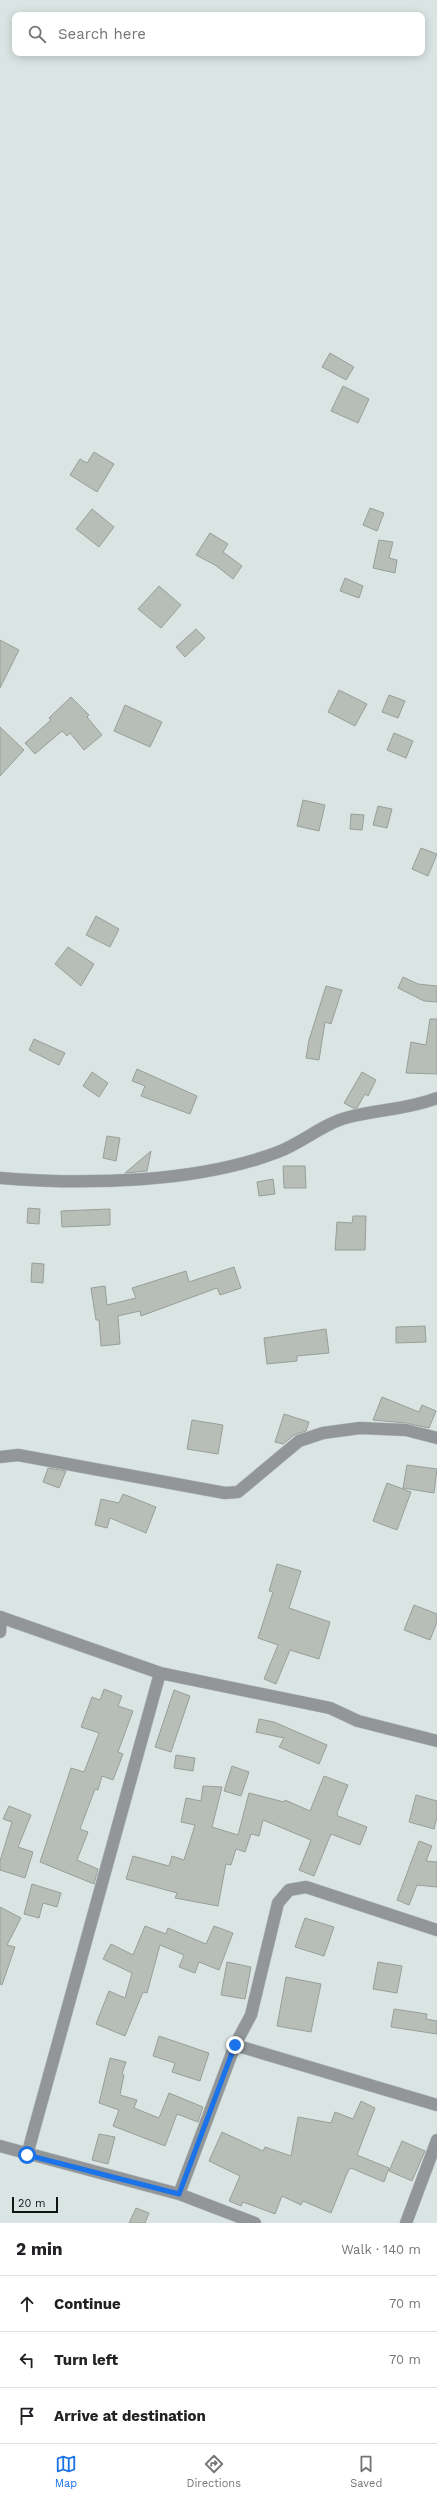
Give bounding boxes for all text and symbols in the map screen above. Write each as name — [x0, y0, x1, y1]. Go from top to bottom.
search box — [12, 12, 425, 56]
icon: search — [26, 23, 48, 45]
text: Search here — [58, 25, 146, 43]
route end — [226, 2036, 244, 2054]
route start — [18, 2146, 36, 2164]
scale bar — [12, 2195, 58, 2214]
text: 20 m — [18, 2197, 46, 2210]
text: 2 min — [16, 2239, 62, 2259]
text: Walk · 140 m — [341, 2242, 421, 2257]
icon: ahead — [16, 2293, 38, 2315]
text: Continue — [54, 2295, 121, 2313]
text: 70 m — [389, 2296, 421, 2311]
icon: left — [16, 2349, 38, 2371]
text: Turn left — [54, 2351, 118, 2369]
text: 70 m — [389, 2352, 421, 2367]
icon: arrive — [16, 2405, 38, 2427]
text: Arrive at destination — [54, 2407, 206, 2425]
tab: Map — [55, 2453, 77, 2490]
tab: Directions — [187, 2453, 241, 2490]
tab: Saved — [350, 2453, 382, 2490]

